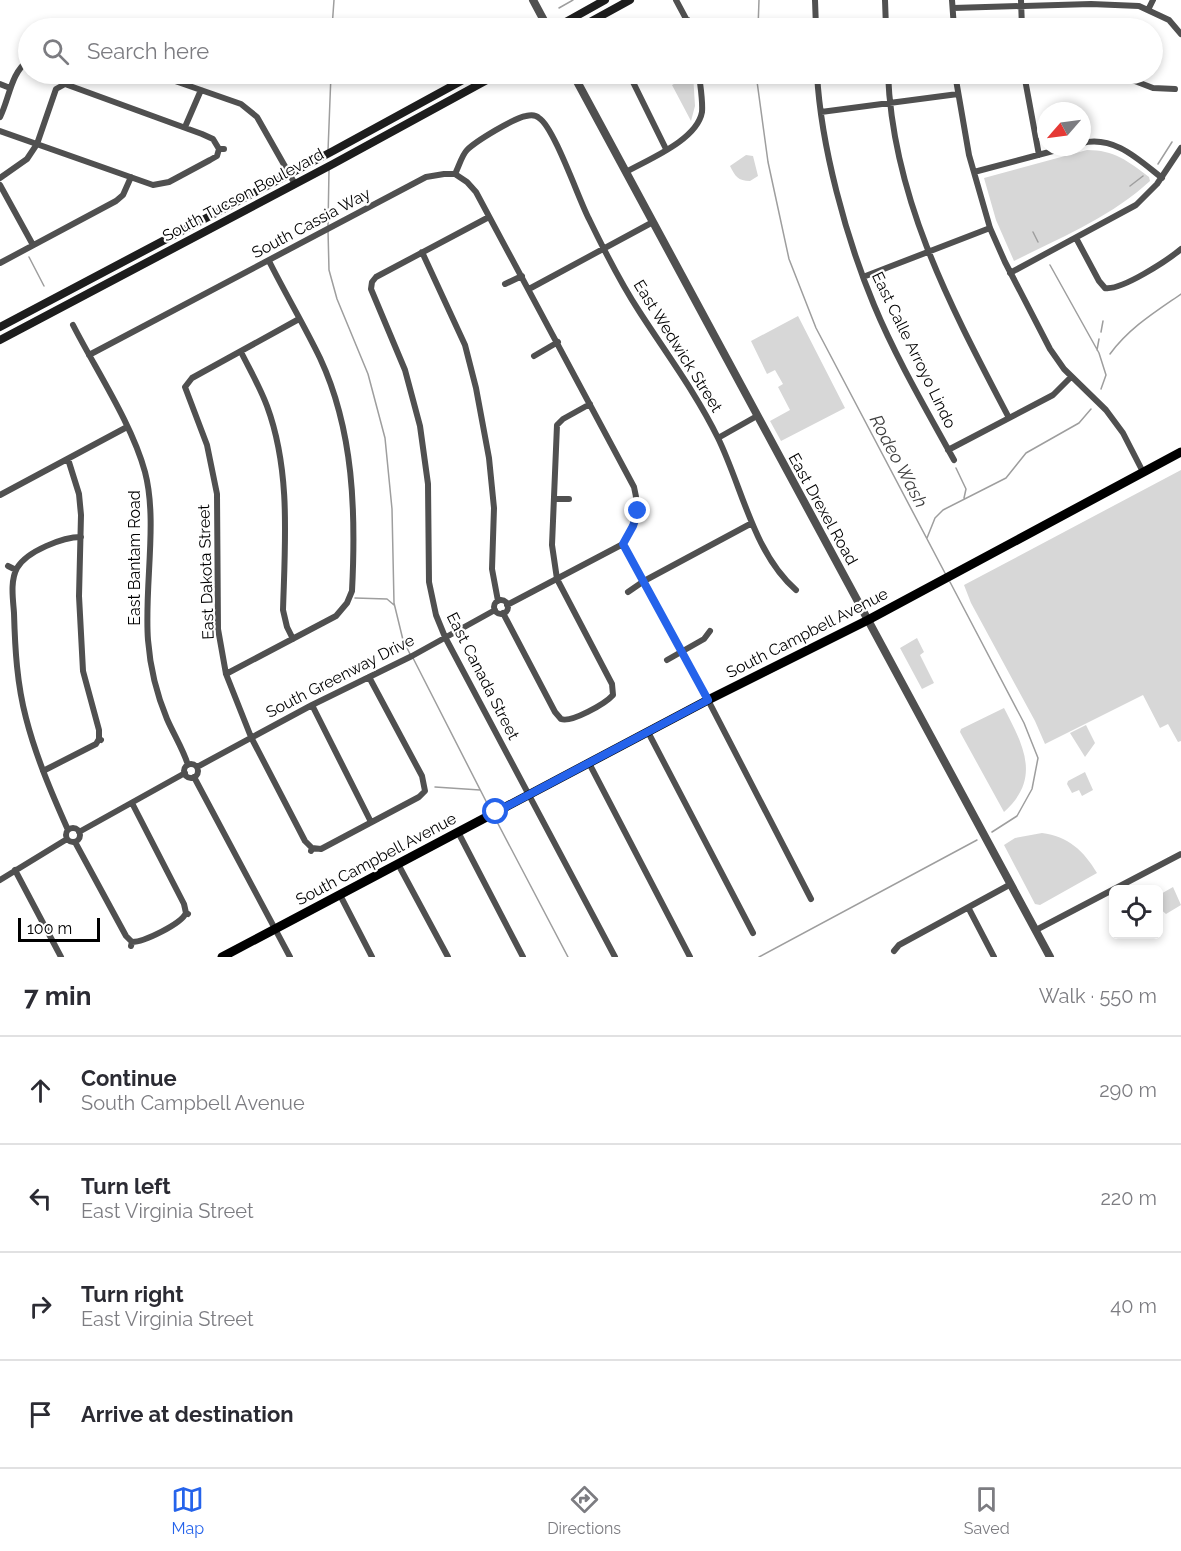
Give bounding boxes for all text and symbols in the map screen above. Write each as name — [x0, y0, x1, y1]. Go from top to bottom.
search box — [18, 18, 1163, 84]
icon: search — [39, 35, 72, 68]
text: Search here — [87, 38, 209, 64]
north arrow — [1037, 102, 1091, 156]
street label: South Tucson Boulevard — [159, 144, 327, 246]
street label: South Cassia Way — [249, 184, 374, 262]
street label: East Calle Arroyo Lindo — [868, 269, 960, 431]
street label: East Wedwick Street — [630, 276, 727, 416]
water label: Rodeo Wash — [866, 411, 932, 511]
street label: East Drexel Road — [784, 450, 862, 568]
street label: East Bantam Road — [125, 490, 144, 626]
route end — [624, 497, 650, 523]
street label: East Dakota Street — [194, 503, 218, 640]
street label: South Campbell Avenue — [723, 584, 891, 682]
street label: East Canada Street — [443, 609, 524, 743]
street label: South Greenway Drive — [263, 630, 417, 722]
route start — [482, 798, 508, 824]
street label: South Campbell Avenue — [293, 809, 459, 909]
map controls — [1109, 885, 1163, 939]
button: locate — [1109, 885, 1163, 939]
scale bar — [18, 915, 100, 942]
text: 100 m — [27, 919, 72, 938]
text: 7 min — [24, 981, 91, 1011]
text: Walk · 550 m — [1039, 984, 1157, 1008]
text: Continue — [81, 1065, 177, 1091]
icon: ahead — [24, 1074, 57, 1107]
text: 290 m — [1099, 1078, 1157, 1102]
text: South Campbell Avenue — [81, 1091, 305, 1115]
text: Turn left — [81, 1173, 171, 1199]
icon: left — [24, 1182, 57, 1215]
text: 220 m — [1100, 1186, 1157, 1210]
text: East Virginia Street — [81, 1199, 254, 1223]
text: Turn right — [81, 1281, 184, 1307]
icon: right — [24, 1290, 57, 1323]
text: 40 m — [1110, 1294, 1157, 1318]
text: East Virginia Street — [81, 1307, 254, 1331]
icon: arrive — [24, 1398, 57, 1431]
text: Arrive at destination — [81, 1401, 294, 1427]
tab: Map — [171, 1483, 204, 1538]
tab: Directions — [547, 1483, 621, 1538]
tab: Saved — [964, 1483, 1010, 1538]

